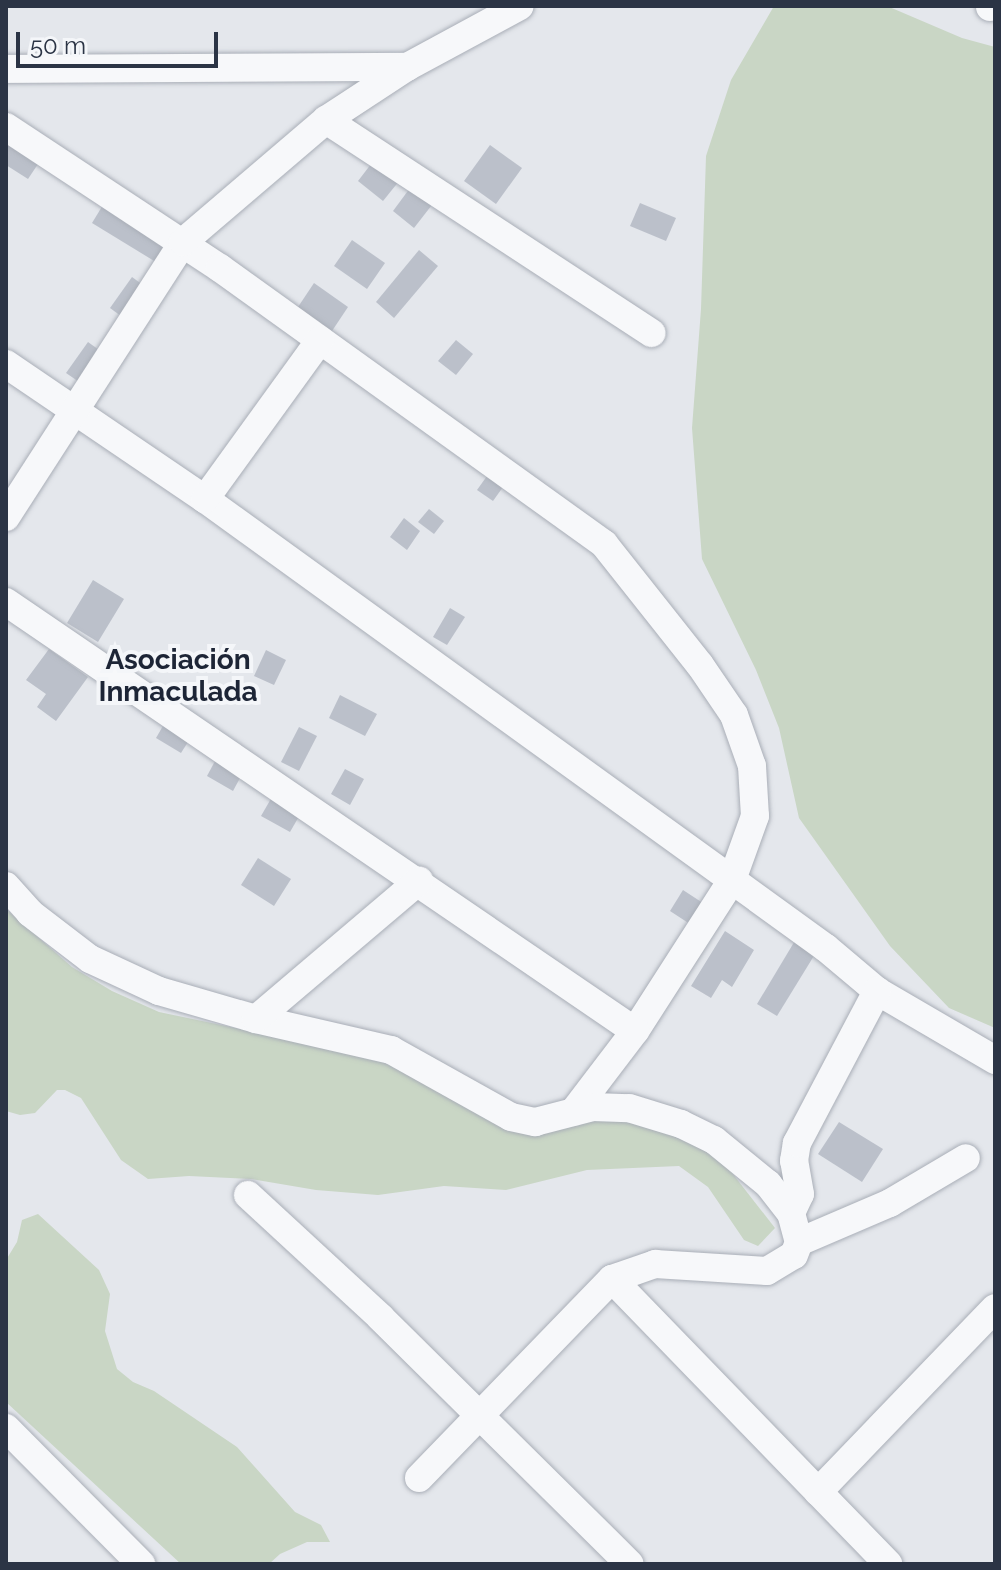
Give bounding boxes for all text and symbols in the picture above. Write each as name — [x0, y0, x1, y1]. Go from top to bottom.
scale bar — [20, 16, 222, 66]
text: 50 m — [30, 31, 86, 60]
district label: Asociación Inmaculada — [98, 643, 258, 709]

